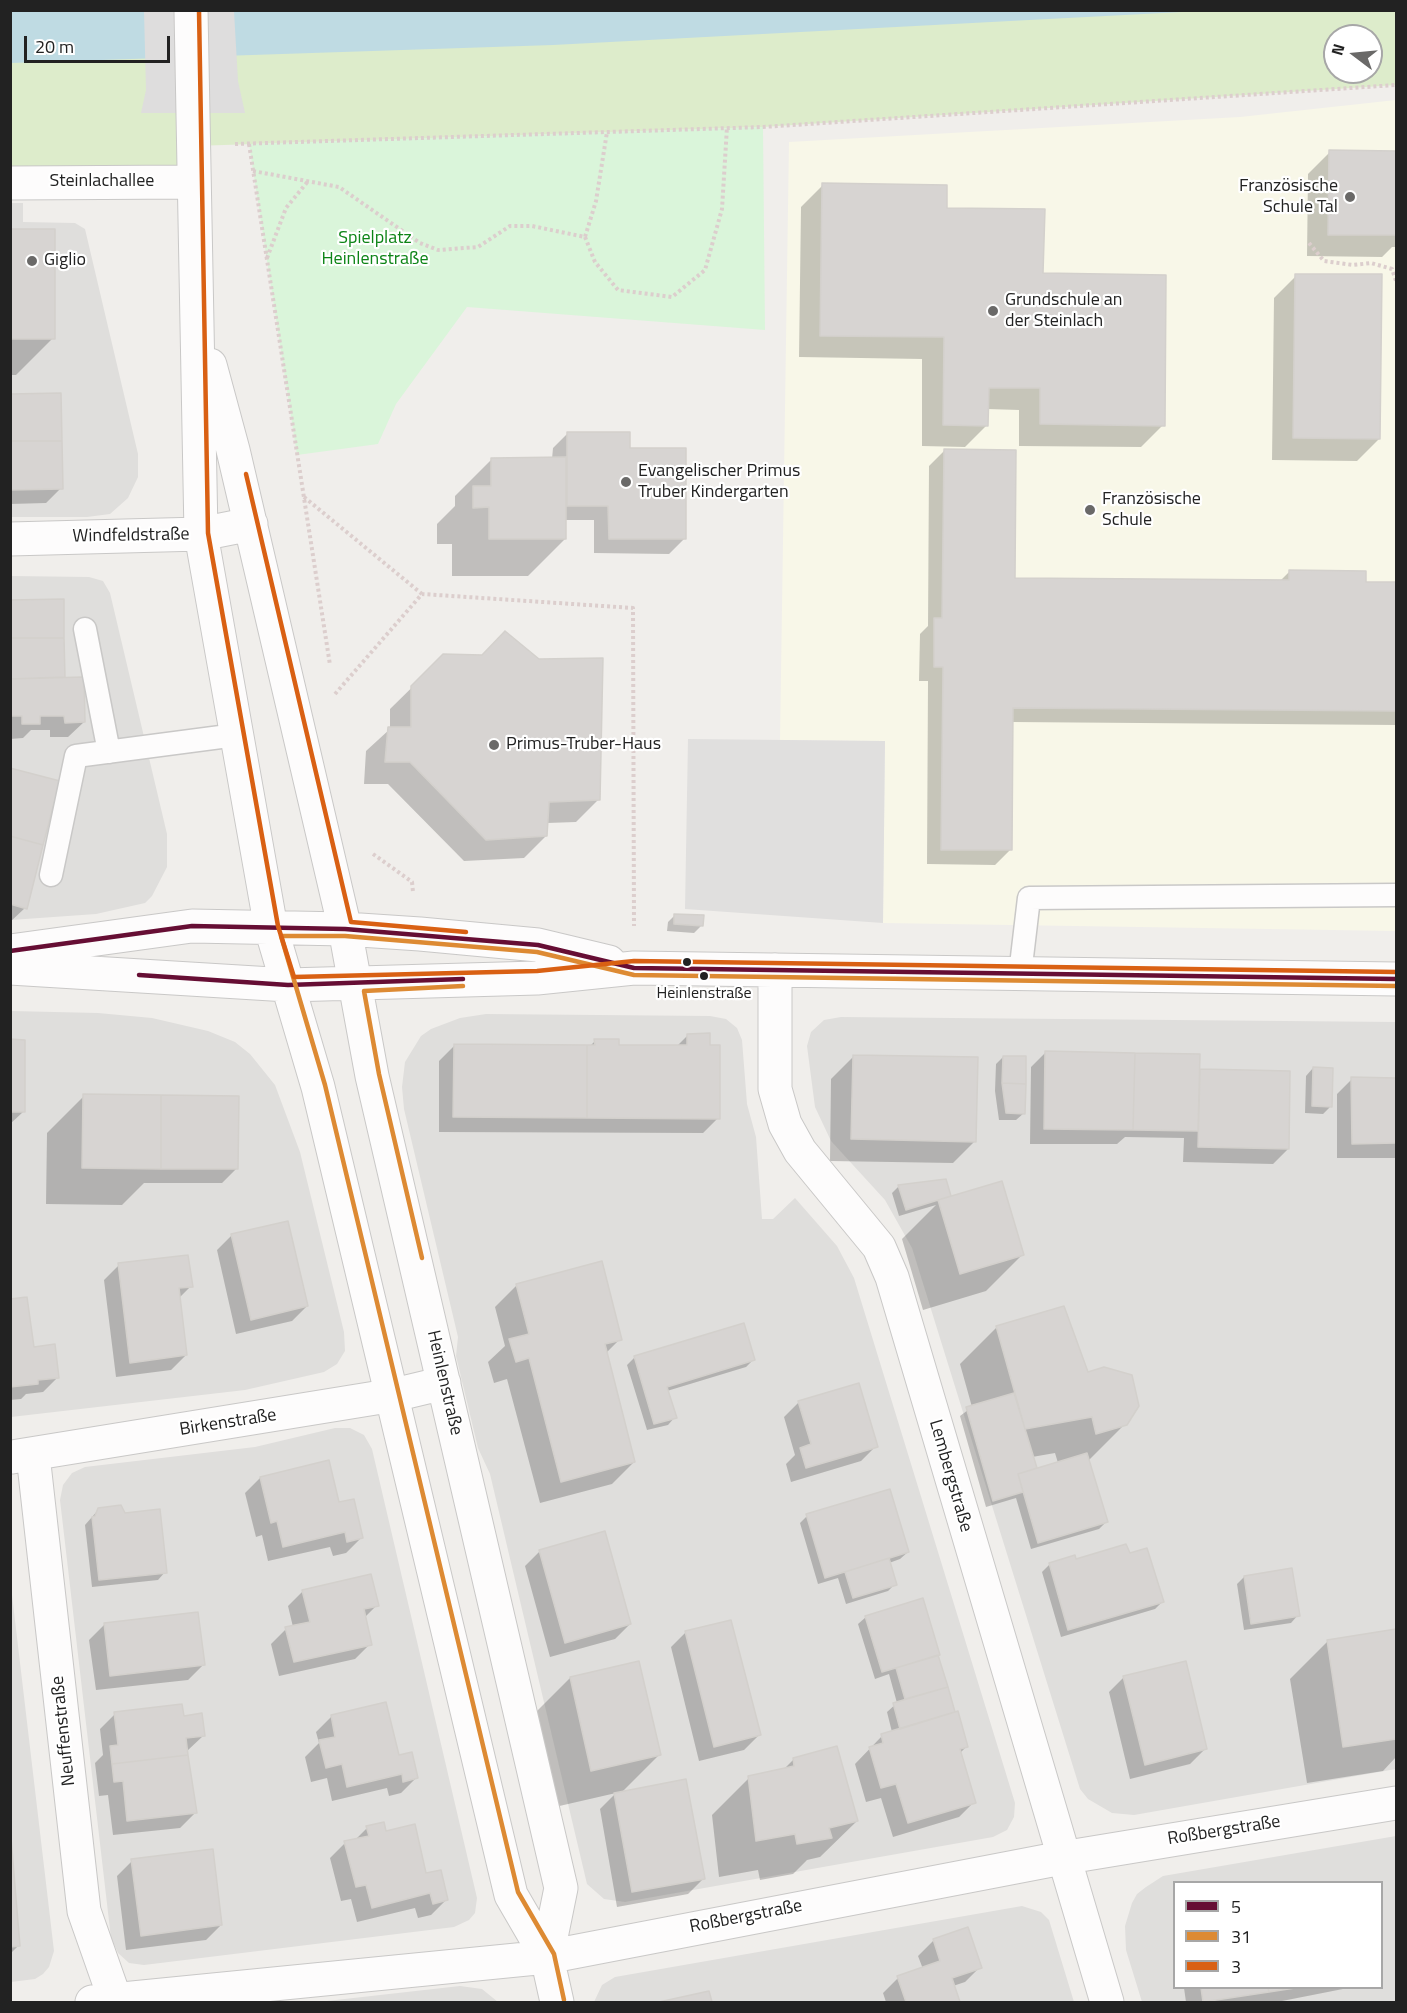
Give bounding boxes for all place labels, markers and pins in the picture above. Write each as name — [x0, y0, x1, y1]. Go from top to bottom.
place label: Französische Schule Tal — [1239, 176, 1338, 219]
marker: Französische Schule Tal — [1343, 190, 1357, 204]
place label: Giglio — [44, 250, 86, 272]
marker: Giglio — [25, 254, 39, 268]
place label: Grundschule an der Steinlach — [1005, 290, 1122, 332]
marker: Grundschule an der Steinlach — [986, 304, 1000, 318]
place label: Evangelischer Primus Truber Kindergarten — [638, 461, 800, 504]
marker: Evangelischer Primus Truber Kindergarten — [619, 475, 633, 489]
place label: Französische Schule — [1102, 489, 1201, 532]
marker: Französische Schule — [1083, 503, 1097, 517]
place label: Primus-Truber-Haus — [506, 734, 661, 756]
marker: Primus-Truber-Haus — [487, 738, 501, 752]
unlabelled marker — [681, 956, 693, 968]
marker: Heinlenstraße — [698, 970, 710, 982]
place label: Heinlenstraße — [656, 984, 752, 1004]

